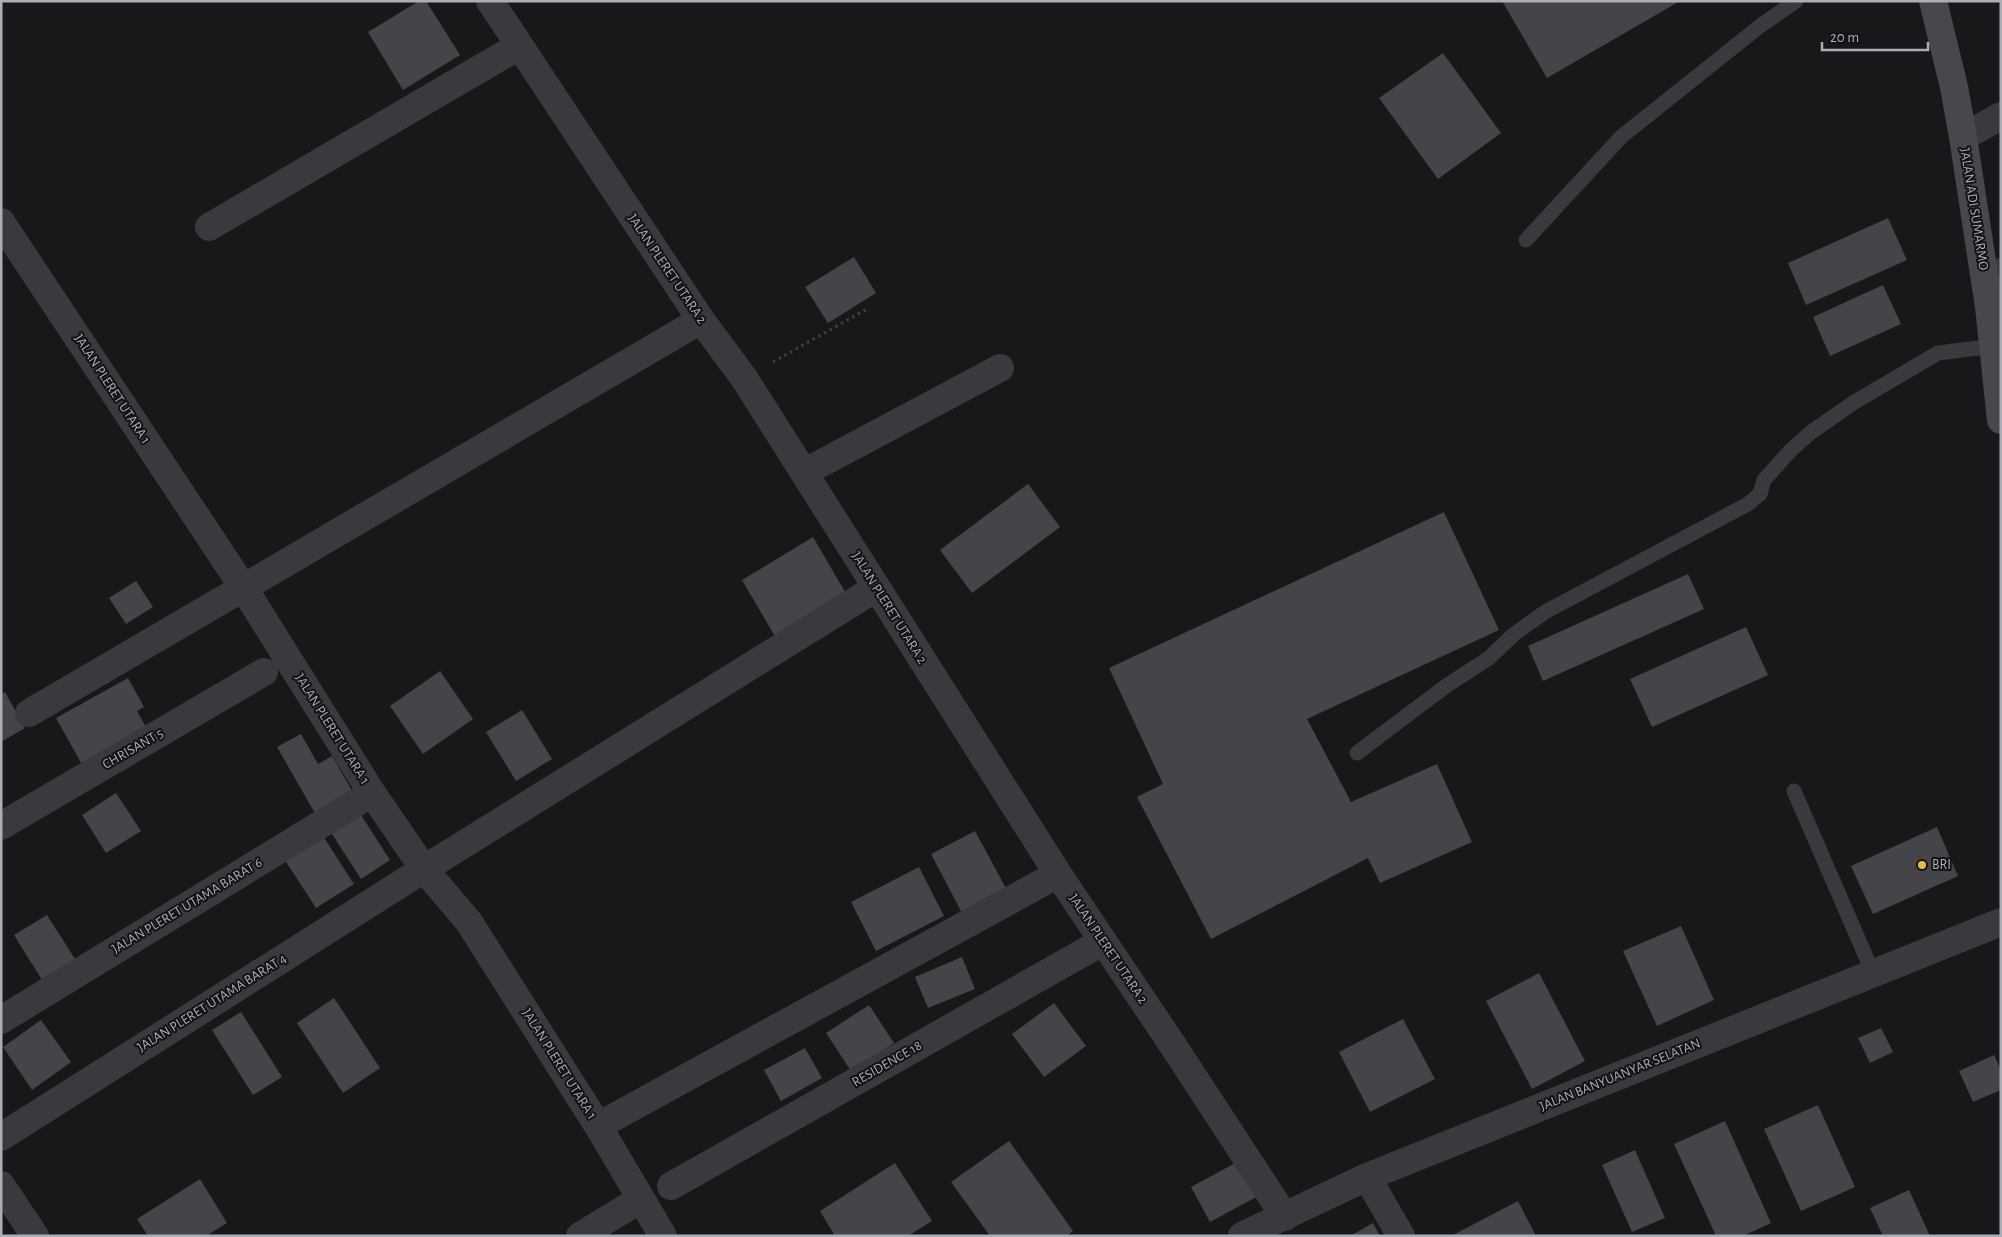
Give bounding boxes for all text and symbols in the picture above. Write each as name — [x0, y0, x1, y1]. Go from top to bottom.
scale bar — [1822, 20, 1928, 52]
text: 20 m — [1830, 30, 1859, 45]
street label: JALAN ADI SUMARMO — [1957, 147, 1991, 271]
street label: JALAN PLERET UTARA 2 — [625, 212, 709, 326]
street label: JALAN PLERET UTARA 1 — [71, 332, 153, 446]
street label: JALAN PLERET UTARA 2 — [849, 549, 929, 667]
street label: JALAN PLERET UTARA 1 — [292, 671, 372, 787]
street label: CHRISANT 5 — [100, 726, 166, 772]
street label: JALAN PLERET UTAMA BARAT 6 — [109, 856, 265, 956]
place label: BRI — [1932, 858, 1951, 872]
marker: BRI — [1916, 859, 1928, 871]
street label: JALAN PLERET UTARA 2 — [1066, 892, 1150, 1006]
street label: JALAN PLERET UTAMA BARAT 4 — [135, 951, 289, 1055]
street label: JALAN PLERET UTARA 1 — [519, 1006, 599, 1122]
street label: JALAN BANYUANYAR SELATAN — [1538, 1036, 1702, 1114]
street label: RESIDENCE 18 — [850, 1038, 924, 1090]

